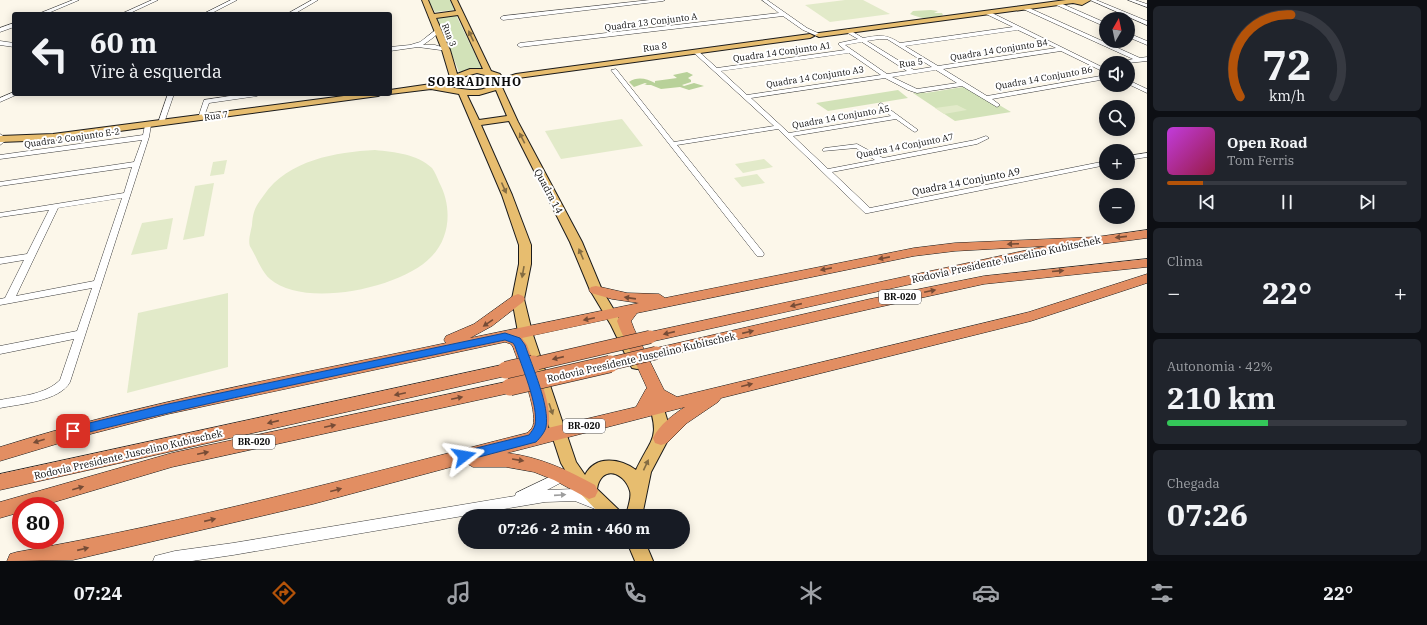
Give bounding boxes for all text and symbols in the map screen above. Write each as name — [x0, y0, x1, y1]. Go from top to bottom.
street label: Quadra 13 Conjunto A — [604, 10, 699, 33]
north arrow — [1099, 12, 1135, 48]
map controls — [1099, 12, 1135, 224]
street label: Rua 3 — [440, 22, 459, 48]
text: 60 m — [90, 24, 157, 61]
icon: left — [24, 28, 76, 80]
one-way arrow — [468, 31, 474, 42]
street label: Quadra 14 Conjunto B4 — [949, 36, 1049, 63]
text: 72 — [1262, 36, 1312, 90]
street label: Rua 8 — [642, 39, 668, 54]
street label: Quadra 14 Conjunto A1 — [732, 39, 832, 64]
street label: Rua 5 — [898, 55, 924, 70]
button: sound — [1099, 56, 1135, 92]
text: Vire à esquerda — [90, 60, 222, 83]
street label: Quadra 14 Conjunto A3 — [765, 63, 865, 90]
street label: Quadra 14 Conjunto B6 — [994, 64, 1093, 91]
district label: SOBRADINHO — [428, 74, 522, 89]
text: km/h — [1269, 85, 1305, 104]
button: search — [1099, 100, 1135, 136]
street label: Quadra 14 Conjunto A5 — [791, 103, 891, 131]
street label: Rua 7 — [203, 108, 229, 123]
street label: Quadra 2 Conjunto E-2 — [23, 125, 120, 150]
street label: Quadra 14 Conjunto A7 — [855, 131, 954, 160]
one-way arrow — [519, 132, 525, 144]
text: Open Road — [1227, 133, 1307, 152]
button: + — [1099, 144, 1135, 180]
text: Tom Ferris — [1227, 152, 1294, 169]
street label: Quadra 14 Conjunto A9 — [911, 165, 1021, 198]
street label: Quadra 14 — [531, 167, 566, 216]
one-way arrow — [501, 182, 507, 194]
button: − — [1099, 188, 1135, 224]
icon: previous — [1196, 191, 1218, 213]
icon: pause — [1276, 191, 1298, 213]
icon: next — [1356, 191, 1378, 213]
street label: Rodovia Presidente Juscelino Kubitschek — [910, 233, 1102, 286]
one-way arrow — [1115, 234, 1127, 240]
one-way arrow — [1006, 241, 1019, 247]
one-way arrow — [578, 248, 584, 259]
text: Clima — [1167, 253, 1203, 270]
one-way arrow — [878, 255, 890, 261]
one-way arrow — [520, 266, 526, 278]
one-way arrow — [820, 267, 832, 273]
one-way arrow — [1052, 268, 1064, 275]
text: 22° — [1262, 273, 1312, 312]
text: − — [1167, 278, 1180, 307]
text: + — [1394, 278, 1407, 307]
one-way arrow — [924, 287, 936, 293]
road number: BR-020 — [879, 290, 921, 304]
one-way arrow — [624, 295, 636, 301]
one-way arrow — [790, 302, 802, 308]
one-way arrow — [583, 316, 595, 322]
one-way arrow — [482, 319, 493, 327]
one-way arrow — [742, 328, 755, 334]
street label: Rodovia Presidente Juscelino Kubitschek — [546, 329, 737, 386]
one-way arrow — [663, 330, 675, 336]
one-way arrow — [551, 356, 564, 362]
text: Autonomia · 42% — [1167, 358, 1273, 375]
text: 210 km — [1167, 378, 1276, 417]
one-way arrow — [741, 382, 753, 388]
one-way arrow — [394, 391, 406, 397]
one-way arrow — [451, 395, 463, 401]
one-way arrow — [548, 403, 554, 415]
pin — [56, 414, 90, 448]
one-way arrow — [267, 419, 279, 425]
road number: BR-020 — [563, 419, 605, 433]
icon: arrive — [62, 420, 84, 442]
one-way arrow — [324, 422, 336, 428]
street label: Rodovia Presidente Juscelino Kubitschek — [33, 426, 224, 483]
road number: BR-020 — [233, 435, 275, 449]
position arrow — [443, 435, 485, 477]
one-way arrow — [32, 438, 44, 444]
one-way arrow — [197, 450, 209, 456]
one-way arrow — [511, 458, 524, 464]
one-way arrow — [643, 459, 649, 470]
text: Chegada — [1167, 475, 1220, 492]
one-way arrow — [72, 485, 84, 491]
one-way arrow — [330, 487, 342, 493]
one-way arrow — [554, 491, 566, 498]
text: 07:26 — [1167, 495, 1248, 534]
speed limit sign: 80 — [12, 497, 64, 549]
one-way arrow — [203, 516, 216, 522]
text: 07:26 · 2 min · 460 m — [498, 519, 650, 538]
one-way arrow — [77, 546, 89, 552]
icon: directions — [270, 579, 298, 607]
icon: music — [445, 579, 473, 607]
icon: phone — [621, 579, 649, 607]
icon: climate — [797, 579, 825, 607]
icon: car — [972, 579, 1000, 607]
icon: filters — [1148, 579, 1176, 607]
text: 07:24 — [74, 582, 122, 605]
text: 22° — [1323, 582, 1353, 605]

